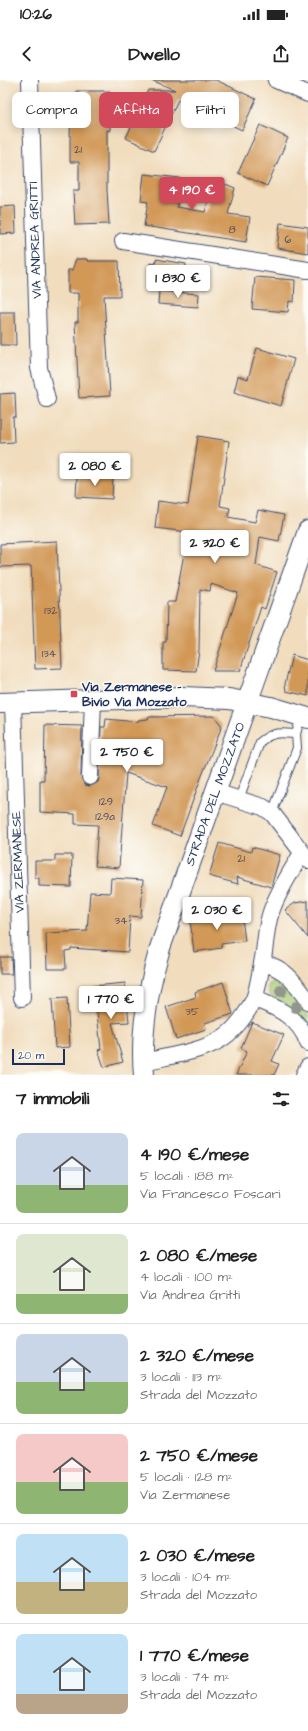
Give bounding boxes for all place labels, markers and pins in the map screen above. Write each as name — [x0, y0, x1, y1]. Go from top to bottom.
pin: 4 190 € — [155, 177, 229, 211]
pin: 1 830 € — [141, 265, 215, 299]
pin: 2 080 € — [58, 453, 132, 487]
pin: 2 320 € — [178, 530, 252, 564]
place label: Via Zermanese - Bivio Via Mozzato — [81, 678, 187, 711]
marker: Via Zermanese - Bivio Via Mozzato — [69, 689, 79, 699]
pin: 2 750 € — [90, 739, 164, 773]
pin: 2 030 € — [180, 897, 254, 931]
pin: 1 770 € — [74, 986, 148, 1020]

